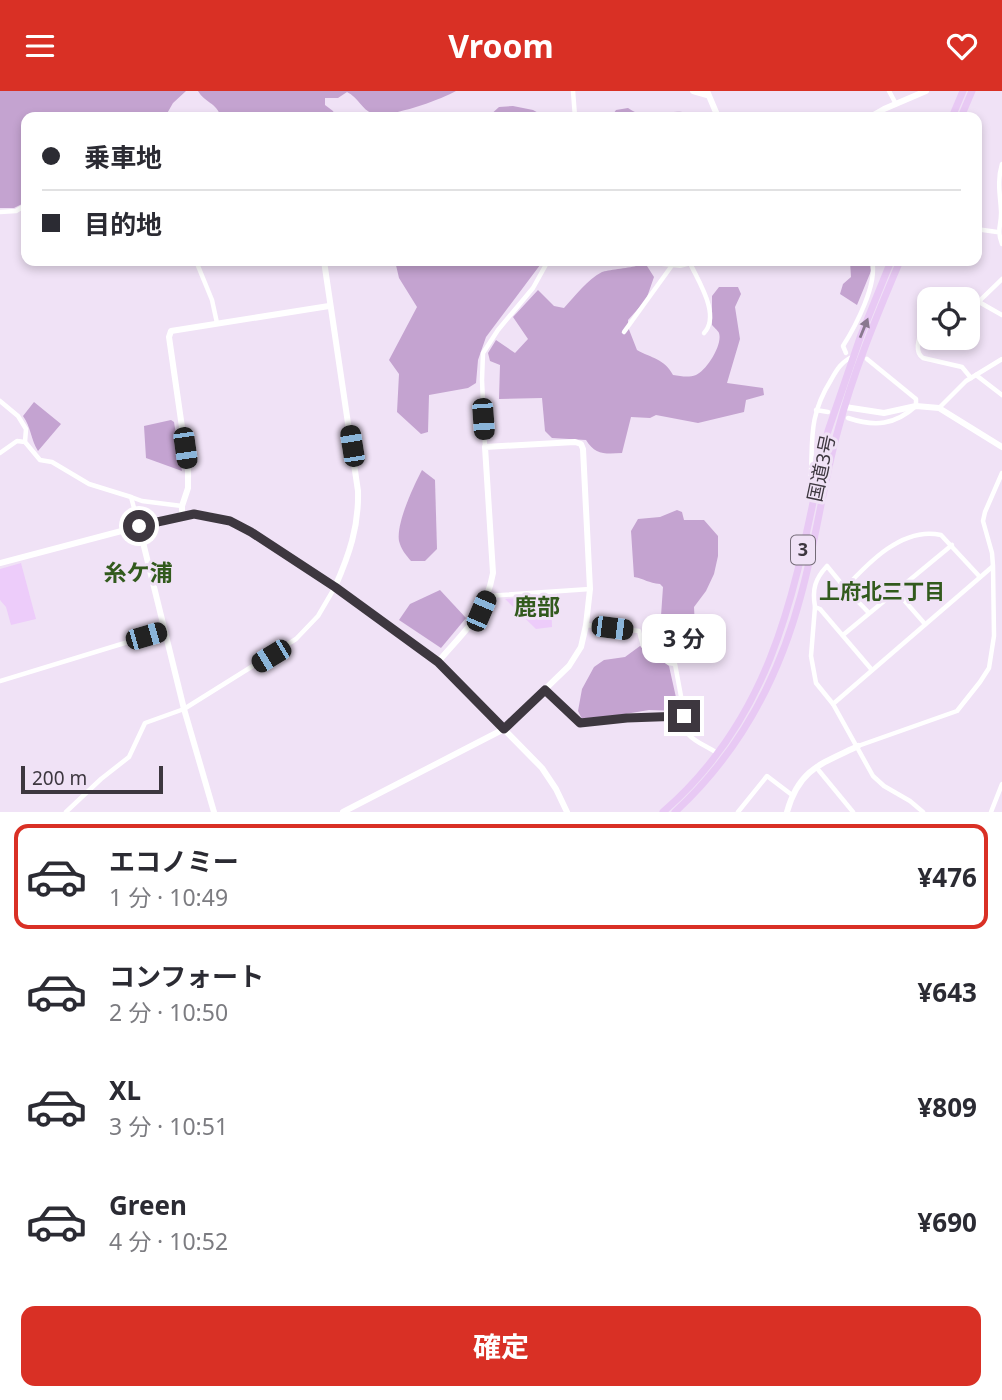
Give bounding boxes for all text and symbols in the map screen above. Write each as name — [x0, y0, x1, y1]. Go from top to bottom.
text: Vroom — [448, 24, 554, 67]
icon: menu — [21, 27, 59, 65]
icon: heart — [943, 27, 981, 65]
text: 乗車地 — [84, 139, 162, 175]
text: 目的地 — [84, 206, 162, 242]
map controls — [917, 287, 980, 350]
button: locate — [917, 287, 980, 350]
one-way arrow — [859, 317, 870, 338]
car — [472, 397, 495, 441]
car — [339, 424, 366, 468]
car — [172, 426, 199, 470]
street label: 国道3号 — [801, 432, 841, 504]
route start — [123, 510, 155, 542]
road number: 3 — [791, 535, 815, 565]
district label: 糸ケ浦 — [104, 556, 173, 588]
district label: 上府北三丁目 — [819, 577, 945, 605]
car — [464, 588, 499, 634]
district label: 鹿部 — [514, 590, 560, 622]
car — [590, 615, 635, 641]
callout: 3 分 — [642, 615, 726, 663]
car — [123, 620, 170, 652]
text: 3 分 — [663, 622, 705, 654]
car — [248, 636, 295, 676]
route end — [668, 700, 700, 732]
scale bar — [21, 763, 163, 795]
text: 200 m — [32, 765, 87, 791]
text: エコノミー — [109, 843, 239, 879]
icon: car — [25, 845, 88, 908]
text: ¥476 — [918, 859, 977, 895]
text: 1 分 · 10:49 — [109, 881, 228, 913]
text: コンフォート — [109, 958, 264, 994]
icon: car — [25, 960, 88, 1023]
text: ¥643 — [918, 974, 977, 1010]
text: 2 分 · 10:50 — [109, 996, 228, 1028]
text: XL — [109, 1072, 141, 1108]
icon: car — [25, 1075, 88, 1138]
text: ¥809 — [918, 1089, 977, 1125]
text: 3 分 · 10:51 — [109, 1110, 228, 1142]
text: Green — [109, 1187, 187, 1223]
icon: car — [25, 1190, 88, 1253]
text: ¥690 — [918, 1204, 977, 1240]
text: 4 分 · 10:52 — [109, 1225, 228, 1257]
button: 確定 — [21, 1306, 981, 1386]

